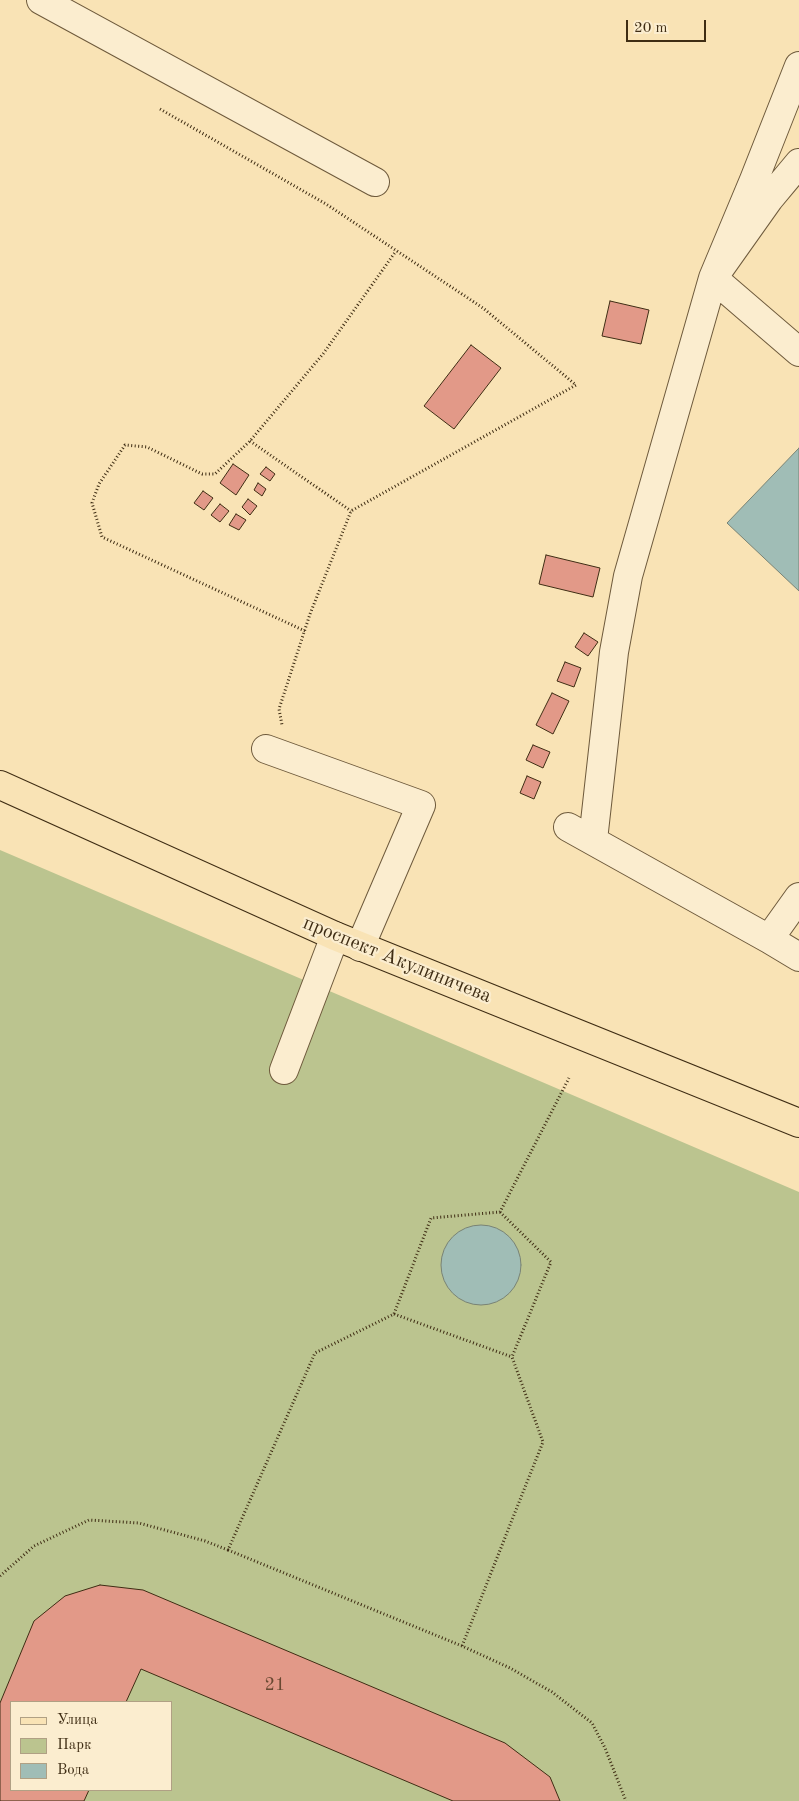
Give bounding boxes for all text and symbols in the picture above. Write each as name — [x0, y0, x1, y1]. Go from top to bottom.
scale bar — [629, 10, 709, 42]
text: 20 m — [634, 21, 668, 36]
street label: проспект Акулиничева — [299, 911, 495, 1009]
house number: 21 — [265, 1674, 285, 1696]
legend — [10, 1701, 172, 1791]
text: Улица — [57, 1713, 98, 1728]
text: Парк — [57, 1738, 92, 1753]
text: Вода — [57, 1763, 89, 1778]

